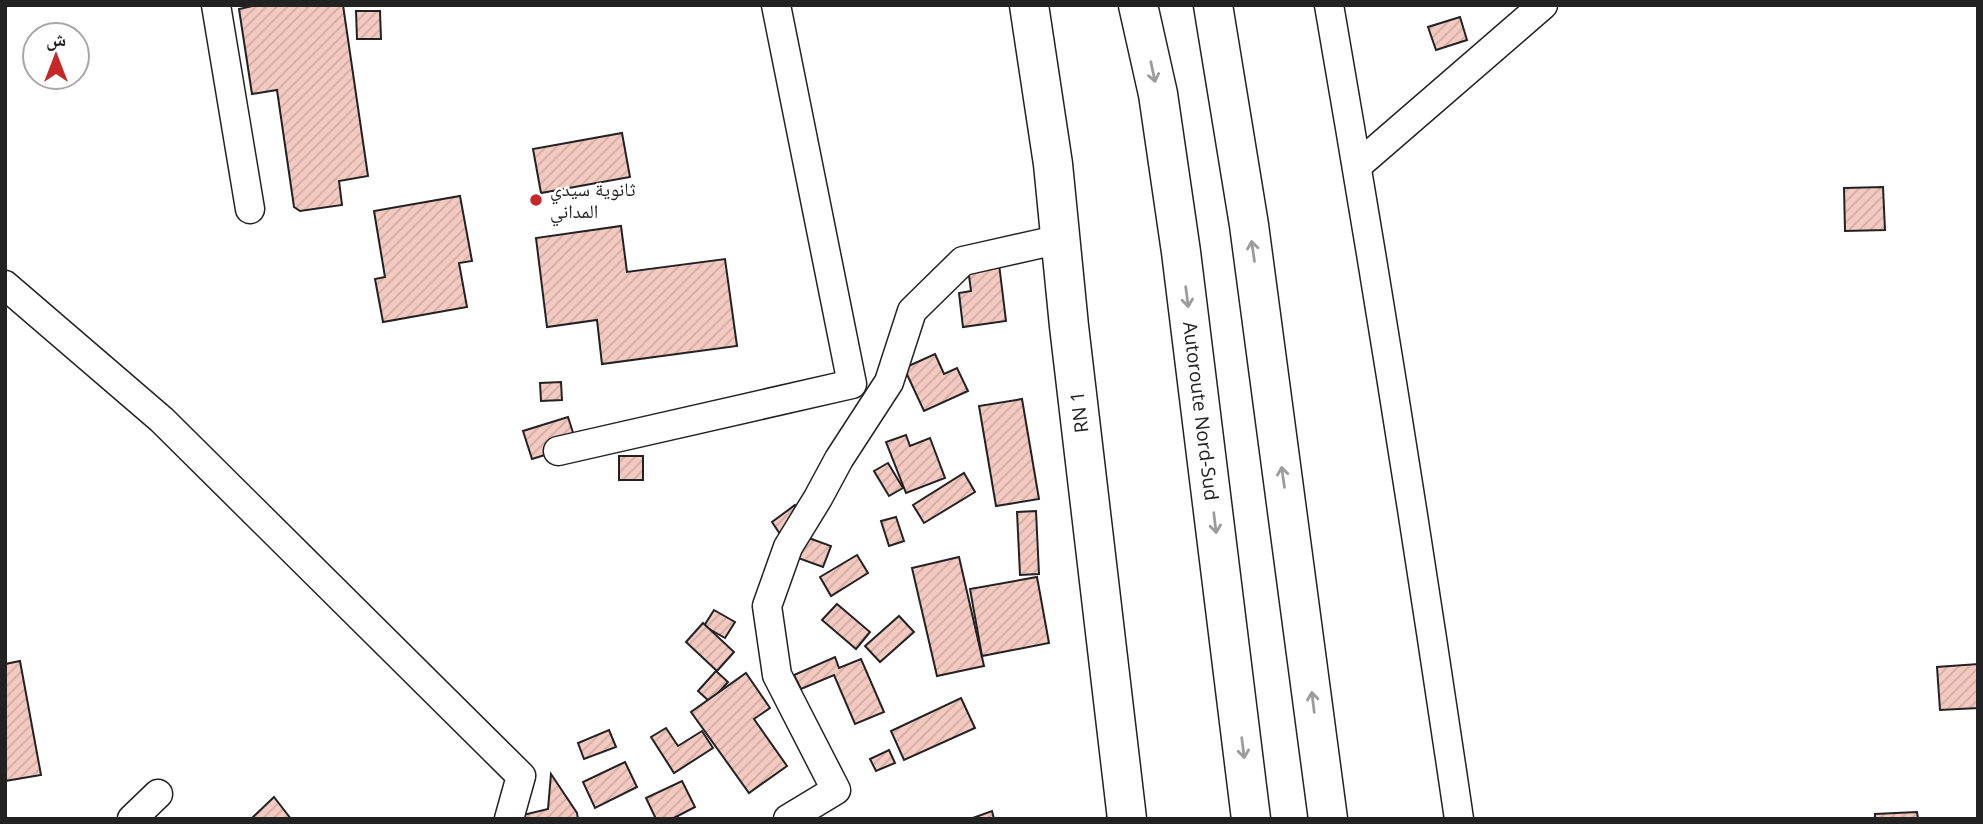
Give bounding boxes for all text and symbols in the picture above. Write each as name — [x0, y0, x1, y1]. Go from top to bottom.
north arrow — [21, 21, 91, 91]
text: ش — [46, 26, 66, 52]
one-way arrow — [1147, 60, 1160, 83]
place label: ثانوية سيدي المداني — [550, 176, 636, 227]
marker: ثانوية سيدي المداني — [528, 192, 544, 208]
one-way arrow — [1246, 241, 1259, 263]
one-way arrow — [1181, 285, 1194, 308]
street label: Autoroute Nord-Sud — [1177, 320, 1225, 502]
street label: RN 1 — [1064, 390, 1094, 434]
one-way arrow — [1277, 466, 1290, 489]
one-way arrow — [1209, 511, 1222, 533]
one-way arrow — [1306, 692, 1319, 714]
one-way arrow — [1237, 736, 1250, 759]

